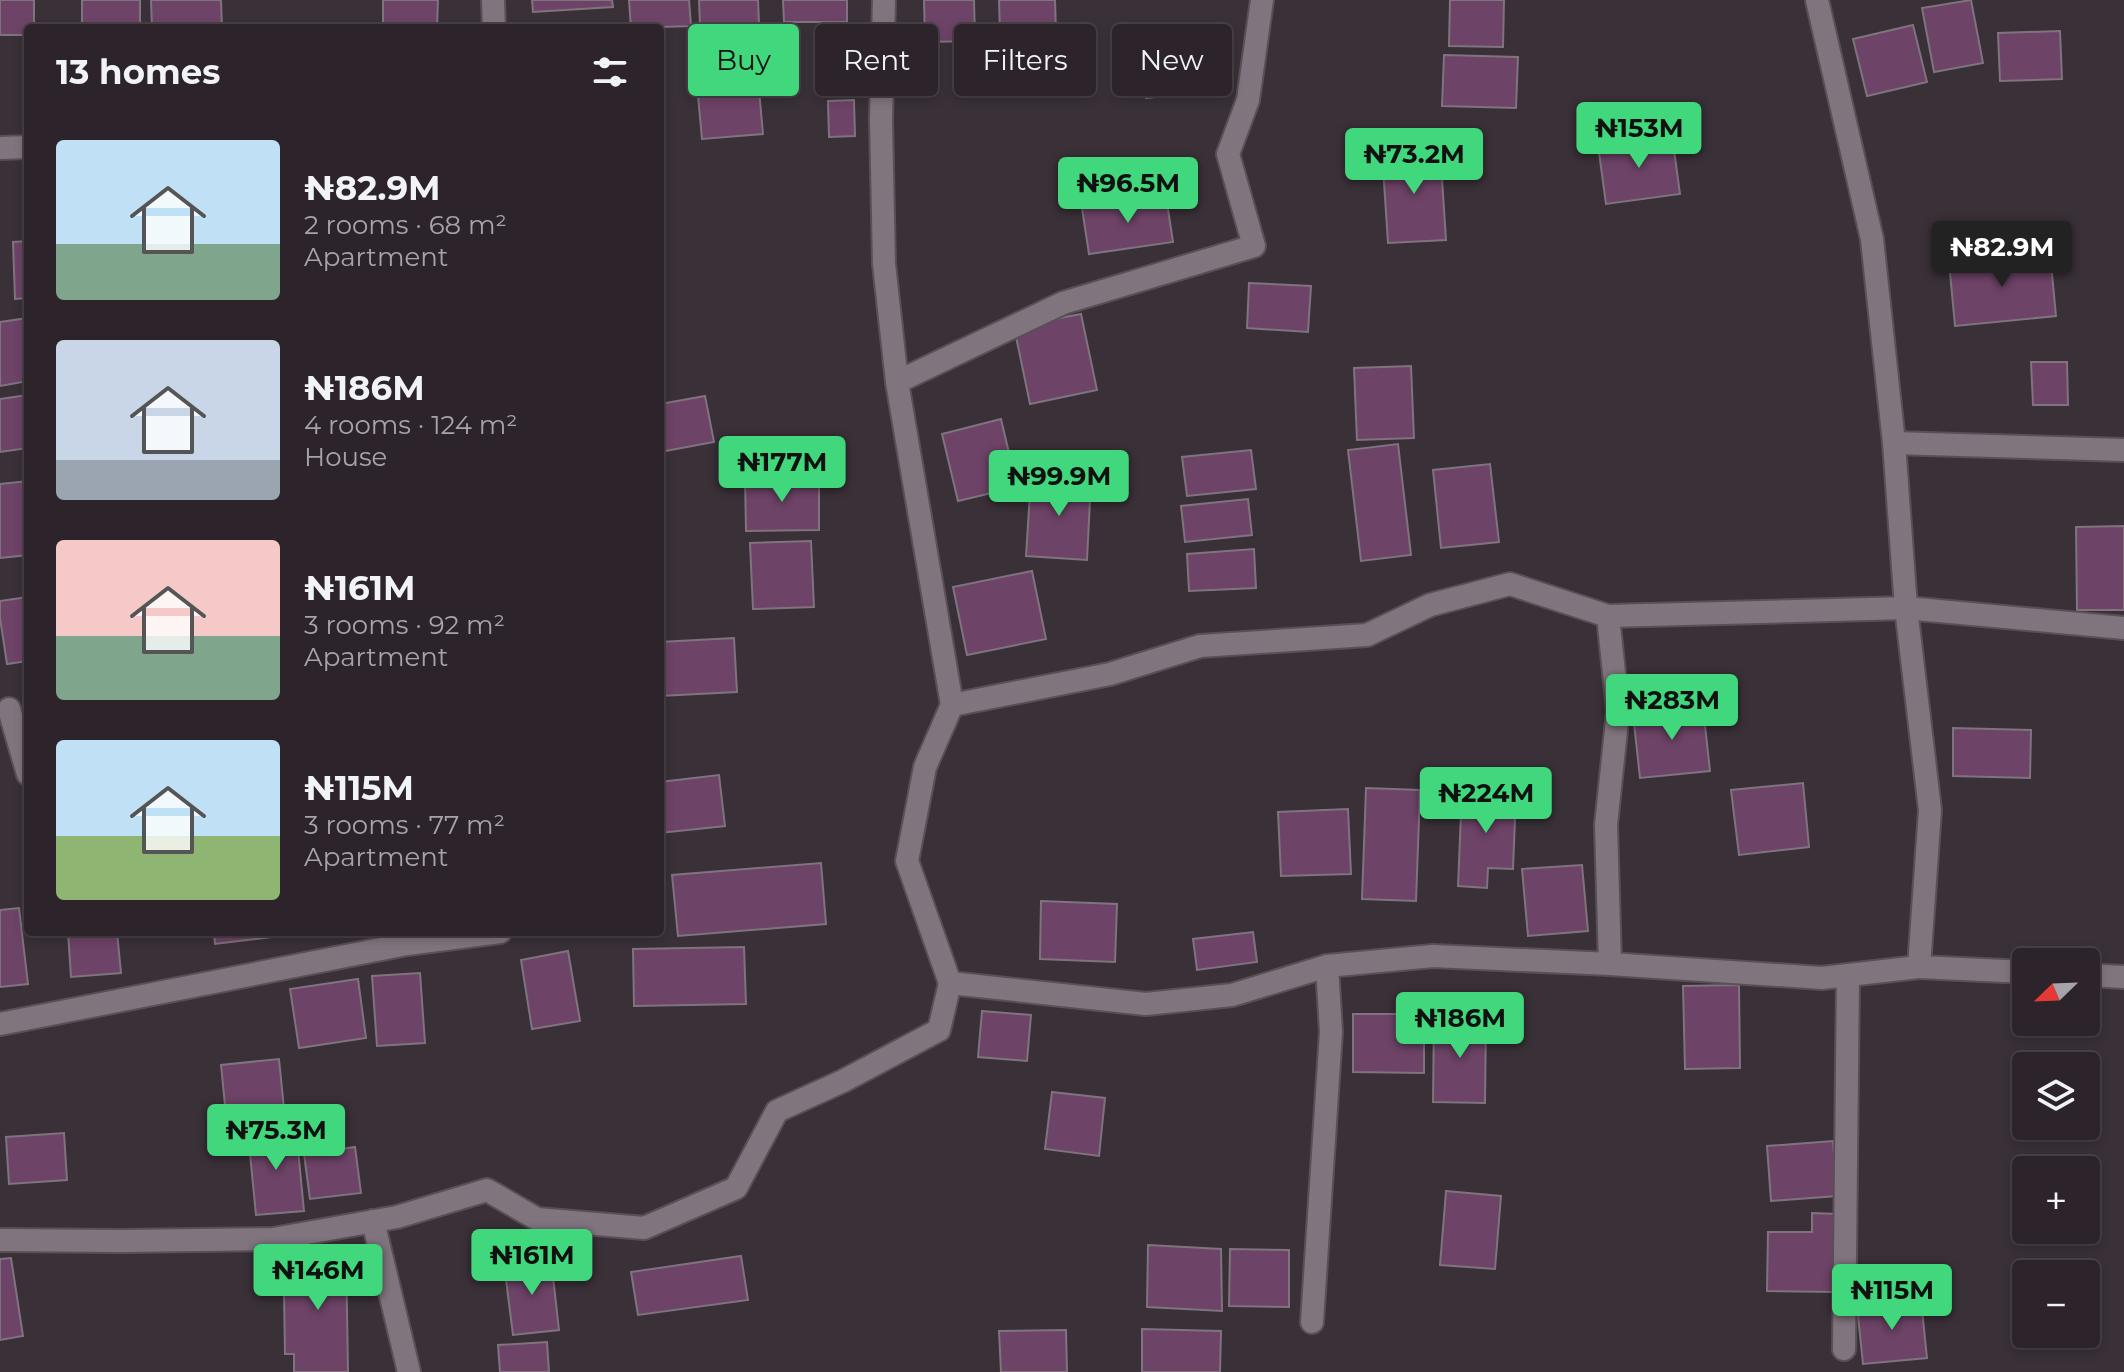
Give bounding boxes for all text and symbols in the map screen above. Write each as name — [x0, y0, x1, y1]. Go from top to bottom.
chip: Buy — [688, 24, 799, 96]
chip: Rent — [815, 24, 938, 96]
chip: Filters — [954, 24, 1096, 96]
chip: New — [1112, 24, 1232, 96]
icon: filters — [588, 50, 632, 94]
text: 13 homes — [56, 51, 220, 93]
pin: ₦153M — [1583, 102, 1695, 170]
text: ₦153M — [1594, 112, 1684, 144]
pin: ₦73.2M — [1349, 128, 1479, 196]
text: ₦73.2M — [1363, 138, 1465, 170]
pin: ₦96.5M — [1063, 157, 1193, 225]
text: ₦82.9M — [304, 167, 441, 209]
text: ₦96.5M — [1076, 167, 1180, 199]
icon: home — [120, 172, 216, 268]
text: 2 rooms · 68 m² — [304, 209, 507, 241]
pin: ₦82.9M — [1937, 221, 2067, 289]
text: ₦82.9M — [1950, 231, 2054, 263]
text: Apartment — [304, 241, 448, 273]
text: ₦186M — [304, 367, 425, 409]
icon: home — [120, 372, 216, 468]
text: 4 rooms · 124 m² — [304, 409, 517, 441]
pin: ₦177M — [726, 436, 838, 504]
text: House — [304, 441, 387, 473]
text: ₦177M — [737, 446, 827, 478]
pin: ₦99.9M — [994, 450, 1124, 518]
text: ₦99.9M — [1007, 460, 1111, 492]
text: ₦161M — [304, 567, 416, 609]
icon: home — [120, 572, 216, 668]
text: 3 rooms · 92 m² — [304, 609, 505, 641]
text: Apartment — [304, 641, 448, 673]
pin: ₦283M — [1616, 674, 1728, 742]
text: ₦283M — [1624, 684, 1720, 716]
text: ₦115M — [304, 767, 414, 809]
pin: ₦224M — [1430, 767, 1542, 835]
icon: home — [120, 772, 216, 868]
text: ₦224M — [1438, 777, 1534, 809]
text: 3 rooms · 77 m² — [304, 809, 505, 841]
text: Apartment — [304, 841, 448, 873]
north arrow — [2012, 948, 2100, 1036]
map controls — [2012, 948, 2100, 1348]
pin: ₦186M — [1404, 992, 1516, 1060]
text: ₦186M — [1414, 1002, 1506, 1034]
button: layers — [2012, 1052, 2100, 1140]
pin: ₦75.3M — [211, 1104, 341, 1172]
text: ₦75.3M — [225, 1114, 327, 1146]
button: + — [2012, 1156, 2100, 1244]
pin: ₦161M — [476, 1229, 588, 1297]
text: ₦161M — [489, 1239, 575, 1271]
pin: ₦146M — [262, 1244, 374, 1312]
text: ₦146M — [272, 1254, 364, 1286]
button: − — [2012, 1260, 2100, 1348]
pin: ₦115M — [1836, 1264, 1948, 1332]
text: ₦115M — [1850, 1274, 1934, 1306]

